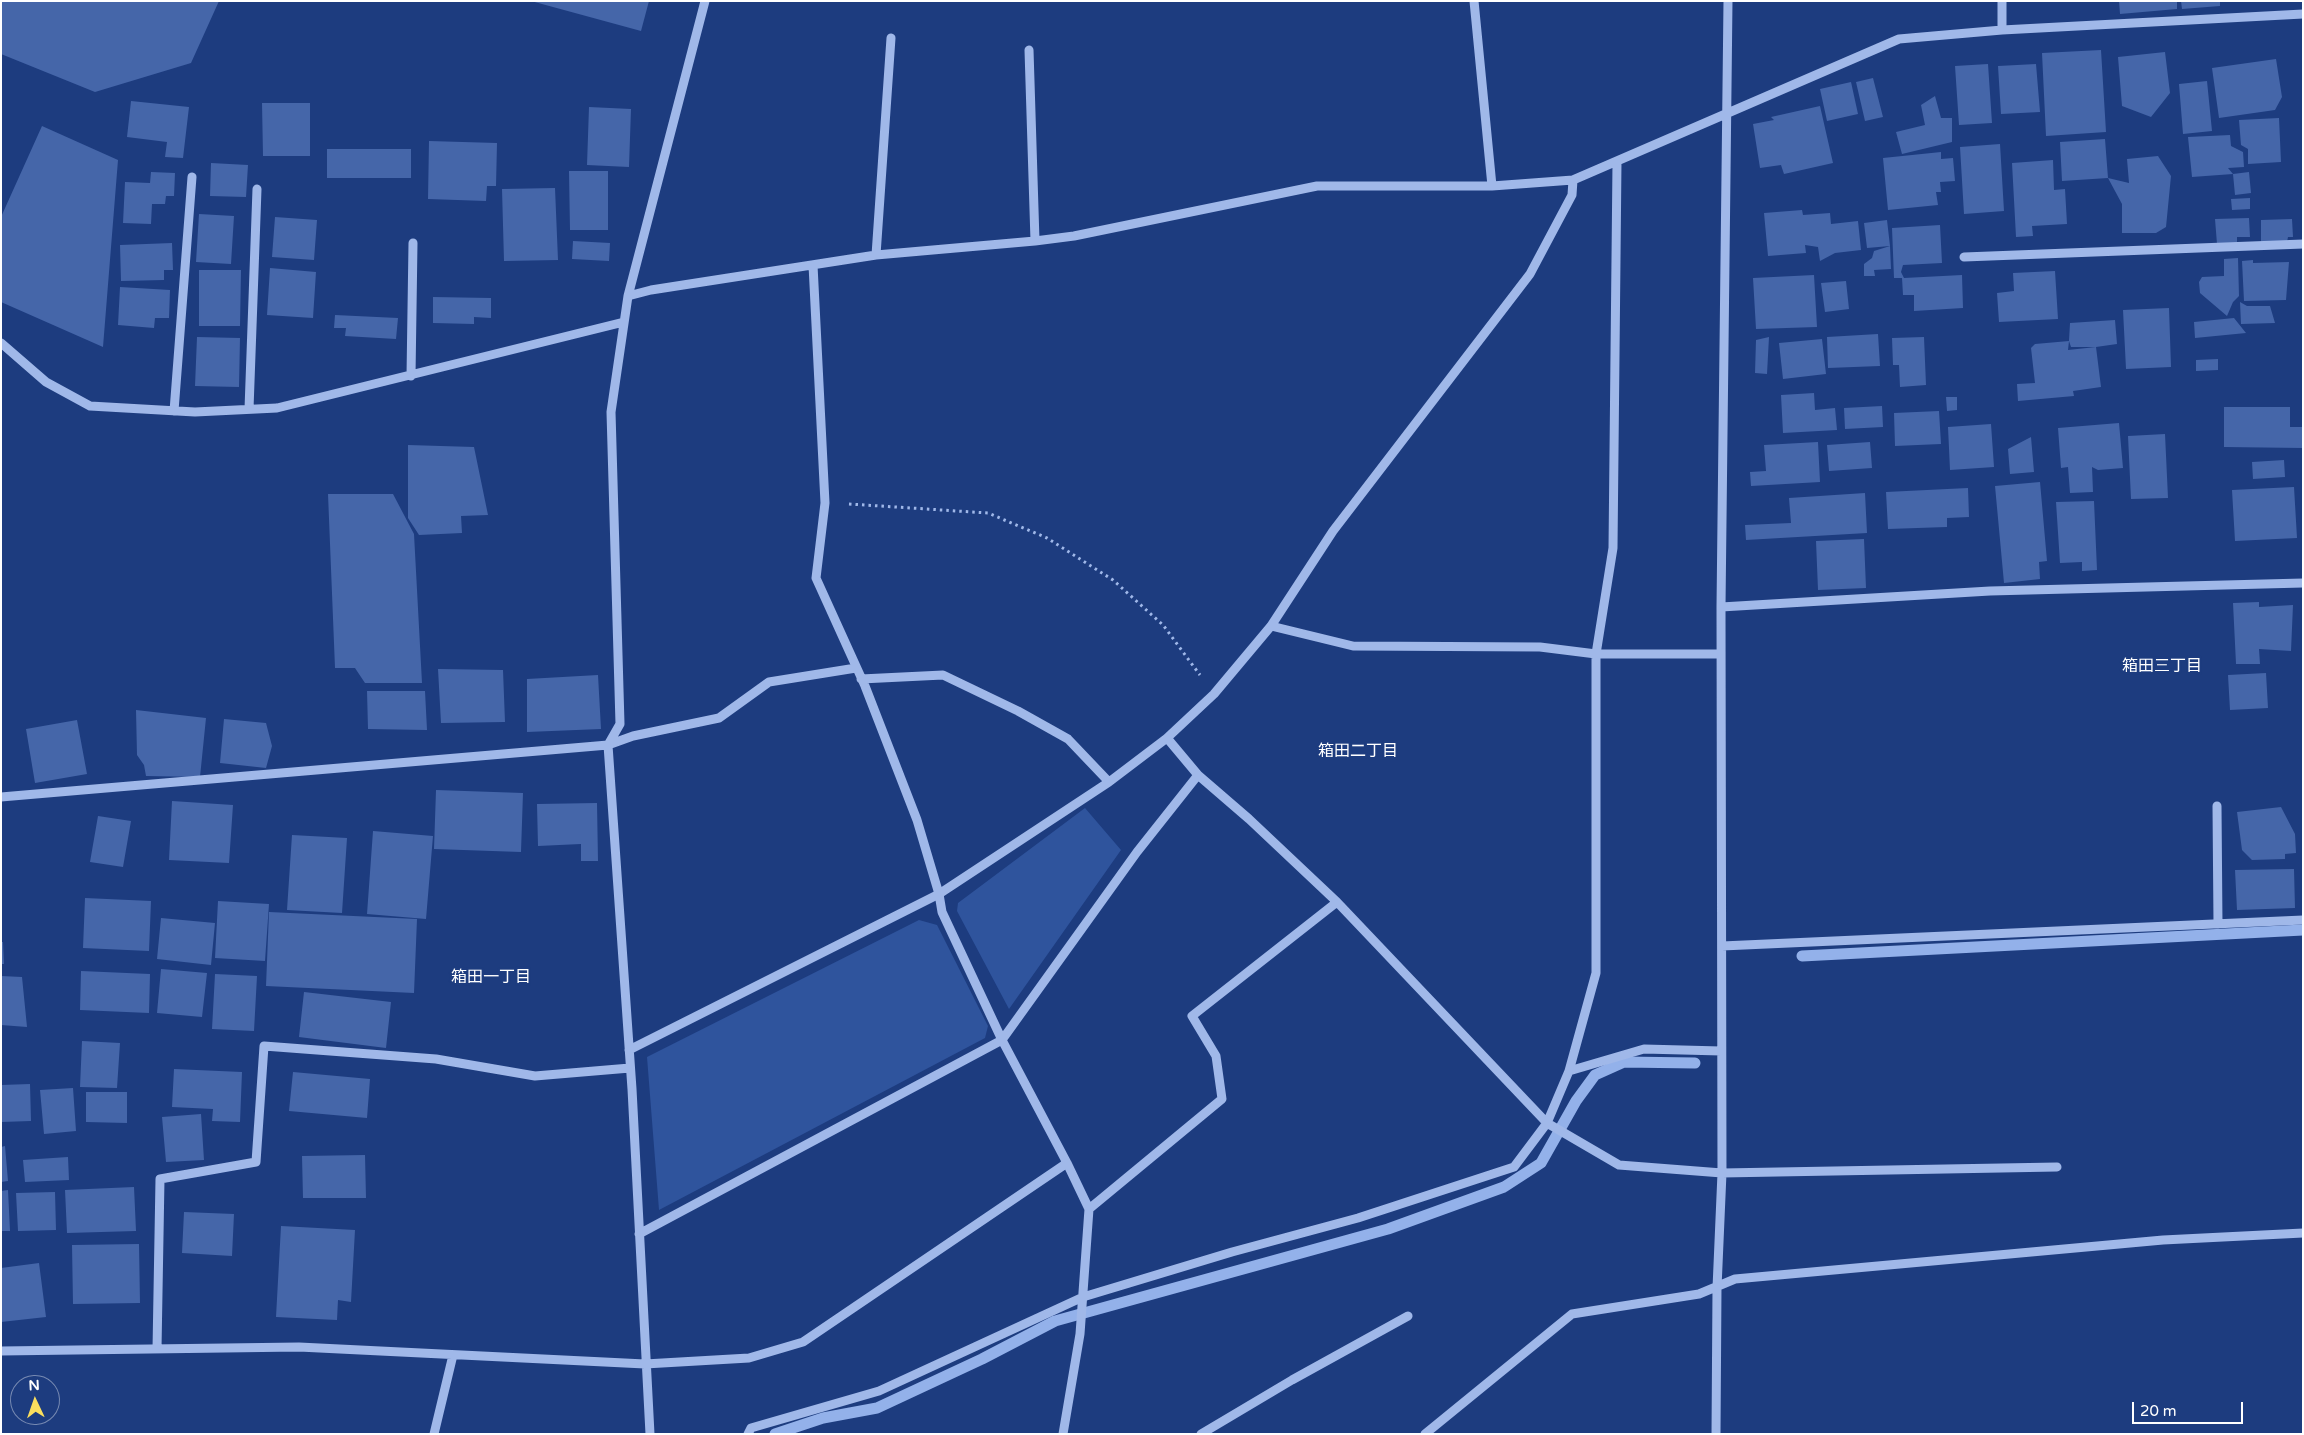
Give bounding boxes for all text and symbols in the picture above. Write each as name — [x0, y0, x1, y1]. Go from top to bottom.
district label: 箱田三丁目 — [2122, 657, 2202, 677]
district label: 箱田二丁目 — [1318, 742, 1398, 762]
district label: 箱田一丁目 — [451, 968, 531, 988]
north arrow — [10, 1375, 60, 1425]
text: N — [28, 1377, 40, 1394]
scale bar — [2134, 1392, 2245, 1424]
text: 20 m — [2140, 1402, 2177, 1420]

